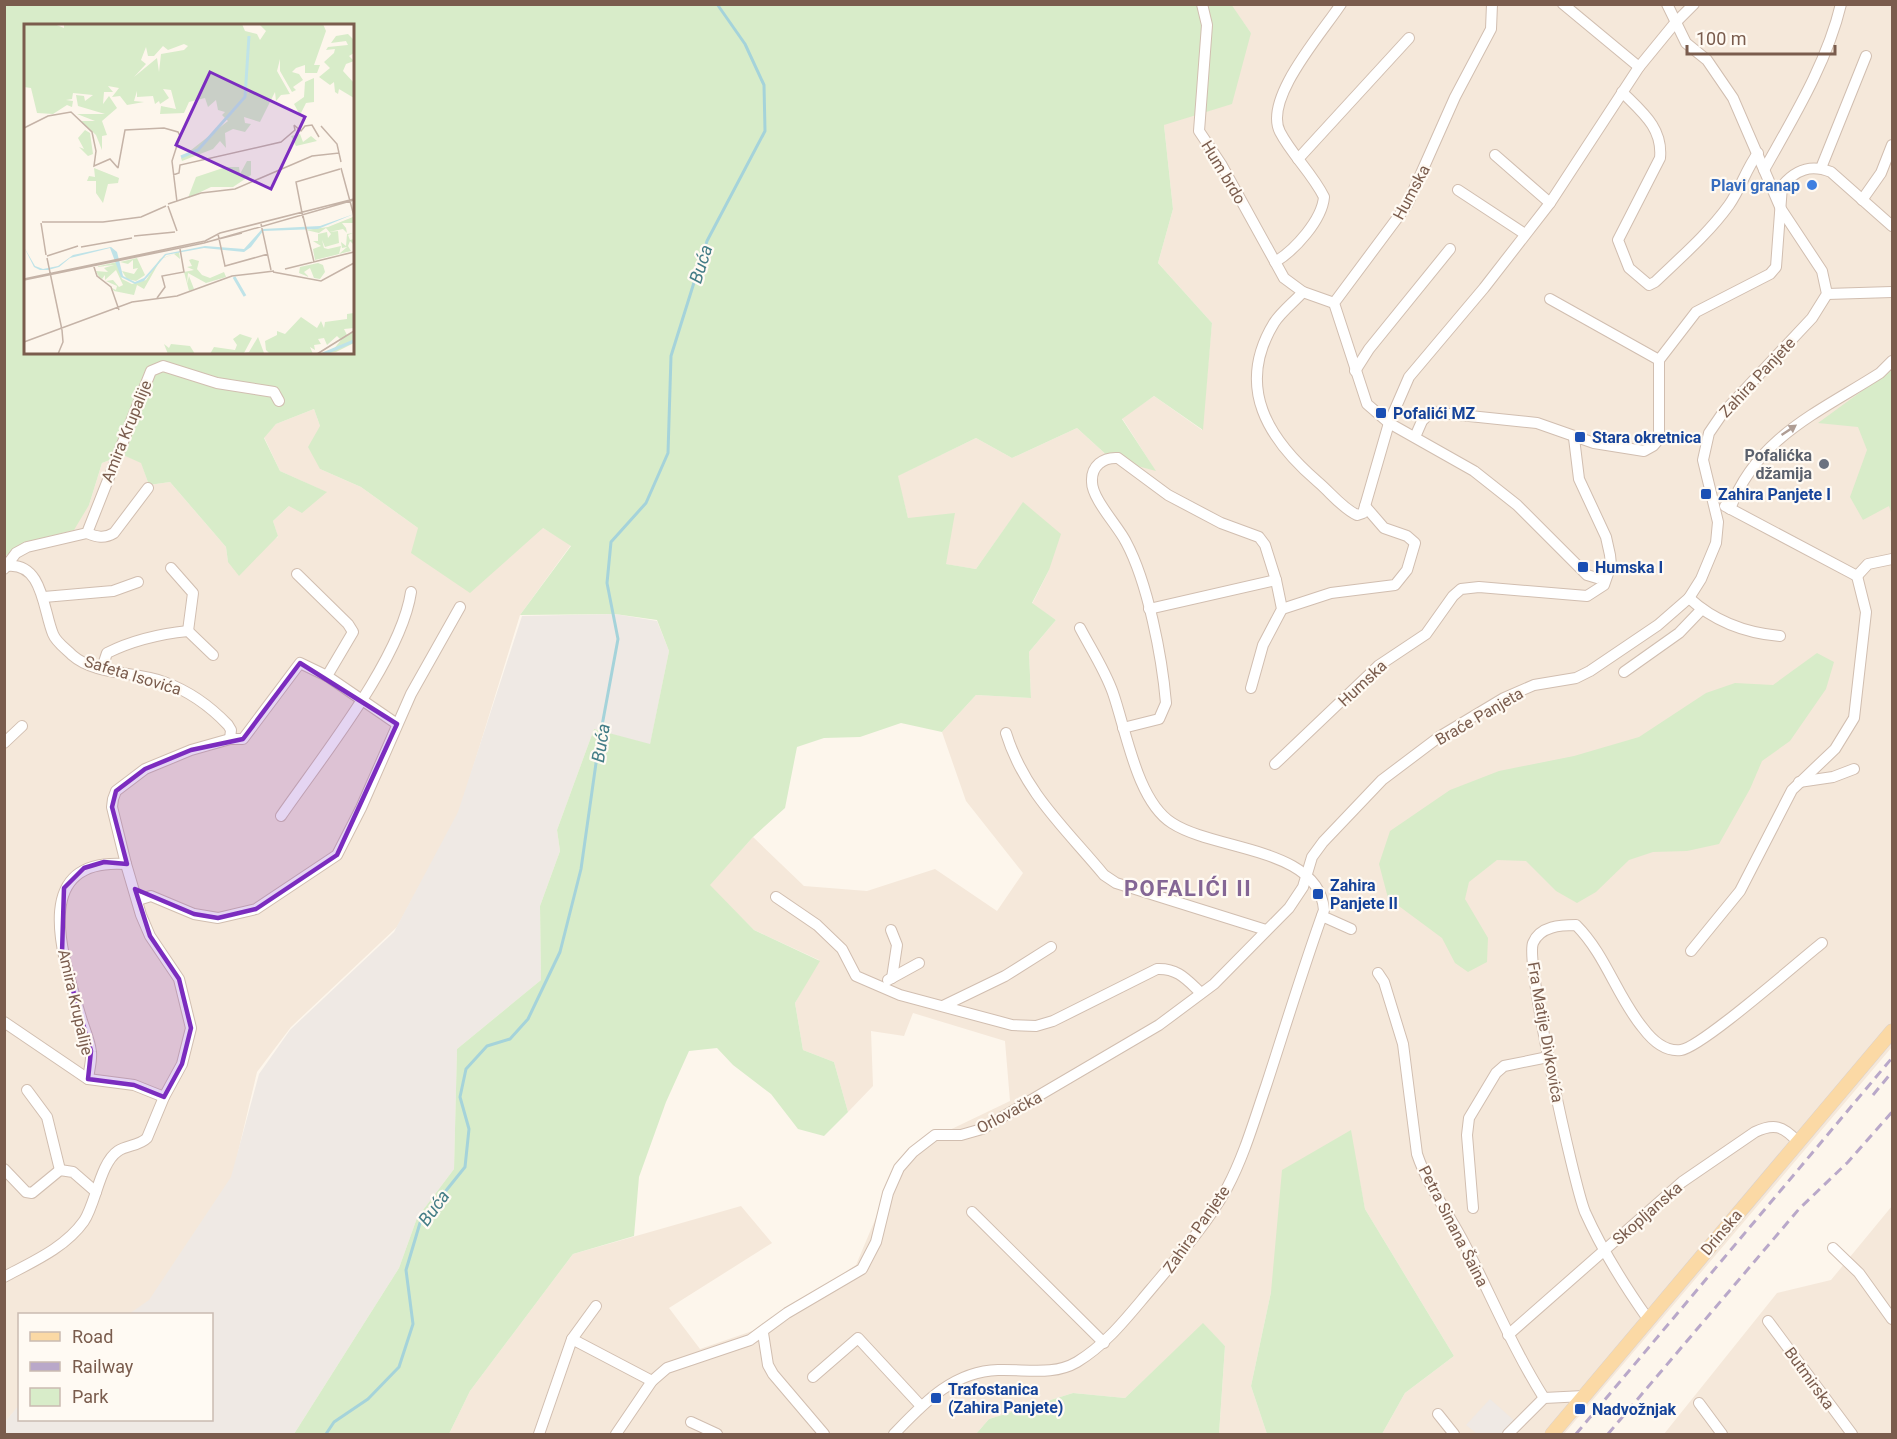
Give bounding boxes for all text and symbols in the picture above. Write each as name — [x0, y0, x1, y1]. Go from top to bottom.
scale bar — [1687, 18, 1836, 56]
inset map — [24, 24, 354, 354]
text: 100 m — [1696, 28, 1747, 49]
street label: Hum brdo — [1197, 137, 1250, 207]
street label: Humska — [1389, 162, 1434, 223]
place label: Plavi granap — [1711, 176, 1800, 195]
marker: Plavi granap — [1805, 178, 1819, 192]
water label: Buća — [684, 242, 717, 286]
street label: Zahira Panjete — [1716, 333, 1799, 421]
street label: Amira Krupalije — [97, 377, 156, 485]
place label: Pofalići MZ — [1393, 404, 1476, 423]
marker: Pofalići MZ — [1374, 406, 1388, 420]
one-way arrow — [1781, 424, 1797, 436]
place label: Stara okretnica — [1592, 428, 1702, 447]
marker: Stara okretnica — [1573, 430, 1587, 444]
place label: Pofalićka džamija — [1745, 446, 1812, 483]
marker: Pofalićka džamija — [1817, 457, 1831, 471]
place label: Zahira Panjete I — [1718, 485, 1831, 504]
marker: Zahira Panjete I — [1699, 487, 1713, 501]
place label: Humska I — [1595, 558, 1663, 577]
marker: Humska I — [1576, 560, 1590, 574]
street label: Safeta Isovića — [82, 652, 184, 699]
street label: Humska — [1334, 656, 1391, 711]
street label: Braće Panjeta — [1432, 684, 1527, 749]
water label: Buća — [587, 722, 614, 764]
district label: POFALIĆI II — [1124, 875, 1252, 901]
place label: Zahira Panjete II — [1330, 876, 1398, 913]
marker: Zahira Panjete II — [1311, 887, 1325, 901]
street label: Amira Krupalije — [54, 947, 97, 1057]
street label: Fra Matije Divkovića — [1524, 960, 1567, 1104]
street label: Orlovačka — [973, 1087, 1045, 1137]
street label: Petra Sinana Šaina — [1415, 1162, 1493, 1290]
street label: Skopljanska — [1609, 1178, 1686, 1249]
street label: Zahira Panjete — [1159, 1182, 1234, 1277]
water label: Buća — [414, 1186, 454, 1230]
street label: Drinska — [1697, 1206, 1746, 1259]
legend — [18, 1313, 213, 1421]
text: Road — [72, 1326, 113, 1347]
street label: Butmirska — [1781, 1343, 1839, 1413]
text: Railway — [72, 1356, 134, 1377]
place label: Trafostanica (Zahira Panjete) — [948, 1380, 1063, 1417]
text: Park — [72, 1386, 109, 1407]
marker: Trafostanica (Zahira Panjete) — [929, 1391, 943, 1405]
place label: Nadvožnjak — [1592, 1400, 1677, 1419]
marker: Nadvožnjak — [1573, 1402, 1587, 1416]

